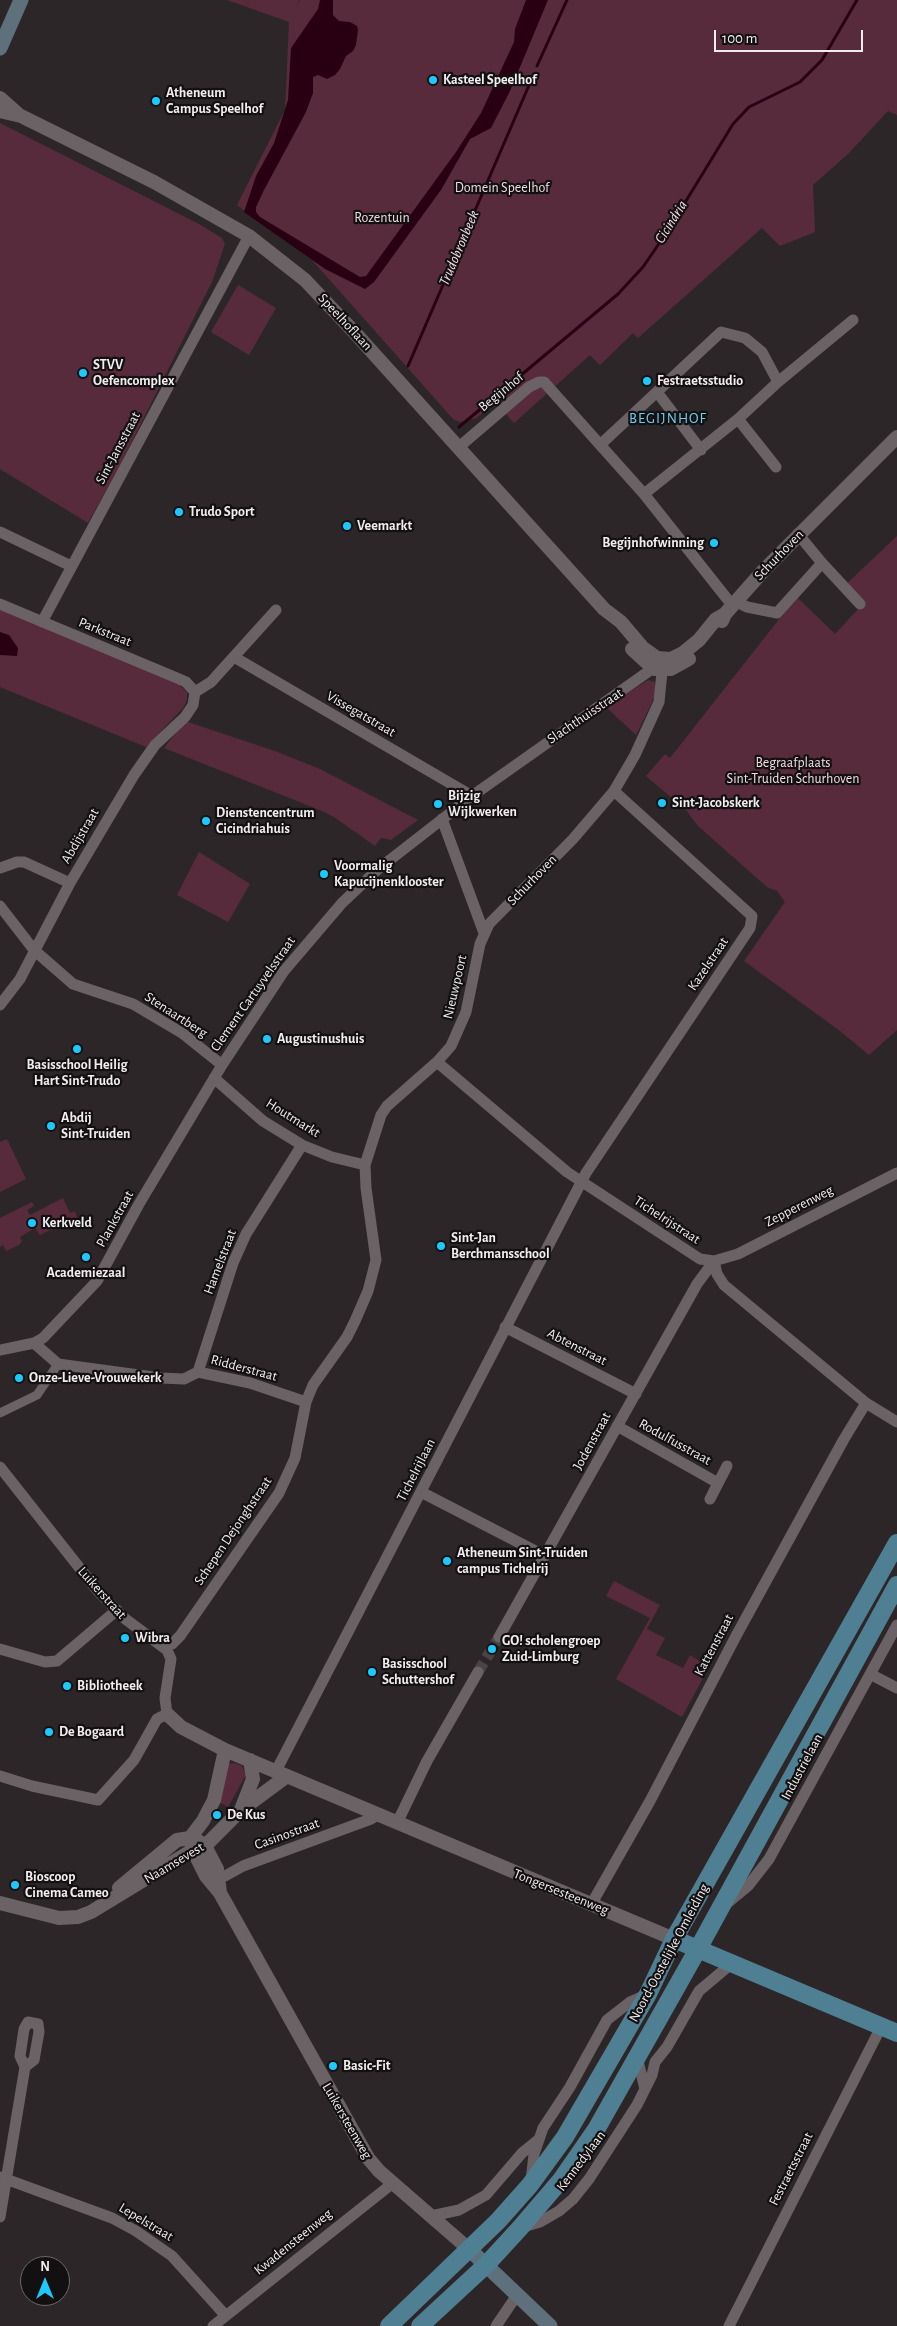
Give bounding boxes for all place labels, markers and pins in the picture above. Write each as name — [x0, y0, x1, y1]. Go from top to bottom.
place label: Kasteel Speelhof — [443, 72, 537, 88]
marker: Kasteel Speelhof — [427, 74, 439, 86]
place label: Atheneum Campus Speelhof — [166, 85, 263, 118]
marker: Atheneum Campus Speelhof — [150, 95, 162, 107]
place label: STVV Oefencomplex — [93, 357, 175, 390]
marker: STVV Oefencomplex — [77, 367, 89, 379]
place label: Festraetsstudio — [657, 373, 743, 389]
marker: Festraetsstudio — [641, 375, 653, 387]
place label: Trudo Sport — [189, 504, 255, 520]
marker: Trudo Sport — [173, 506, 185, 518]
place label: Veemarkt — [357, 518, 412, 534]
marker: Veemarkt — [341, 520, 353, 532]
place label: Begijnhofwinning — [602, 535, 704, 551]
marker: Begijnhofwinning — [708, 537, 720, 549]
place label: Bijzig Wijkwerken — [448, 788, 517, 820]
place label: Sint-Jacobskerk — [672, 795, 760, 811]
marker: Sint-Jacobskerk — [656, 797, 668, 809]
marker: Bijzig Wijkwerken — [432, 798, 444, 810]
place label: Dienstencentrum Cicindriahuis — [216, 805, 314, 838]
marker: Dienstencentrum Cicindriahuis — [200, 815, 212, 827]
place label: Voormalig Kapucijnenklooster — [334, 858, 444, 890]
marker: Voormalig Kapucijnenklooster — [318, 868, 330, 880]
place label: Augustinushuis — [277, 1031, 364, 1047]
marker: Augustinushuis — [261, 1033, 273, 1045]
marker: Basisschool Heilig Hart Sint-Trudo — [71, 1043, 83, 1055]
place label: Basisschool Heilig Hart Sint-Trudo — [26, 1057, 128, 1090]
place label: Abdij Sint-Truiden — [61, 1110, 130, 1142]
marker: Abdij Sint-Truiden — [45, 1120, 57, 1132]
place label: Kerkveld — [42, 1215, 92, 1231]
marker: Kerkveld — [26, 1217, 38, 1229]
place label: Sint-Jan Berchmansschool — [451, 1230, 550, 1262]
marker: Sint-Jan Berchmansschool — [435, 1240, 447, 1252]
marker: Academiezaal — [80, 1251, 92, 1263]
place label: Academiezaal — [47, 1265, 125, 1281]
place label: Onze-Lieve-Vrouwekerk — [29, 1370, 162, 1386]
marker: Onze-Lieve-Vrouwekerk — [13, 1372, 25, 1384]
place label: Atheneum Sint-Truiden campus Tichelrij — [457, 1545, 588, 1578]
marker: Atheneum Sint-Truiden campus Tichelrij — [441, 1555, 453, 1567]
place label: Wibra — [135, 1630, 170, 1646]
marker: Wibra — [119, 1632, 131, 1644]
place label: GO! scholengroep Zuid-Limburg — [502, 1633, 601, 1665]
marker: GO! scholengroep Zuid-Limburg — [486, 1643, 498, 1655]
place label: Basisschool Schuttershof — [382, 1656, 454, 1688]
marker: Basisschool Schuttershof — [366, 1666, 378, 1678]
place label: Bibliotheek — [77, 1678, 143, 1694]
marker: Bibliotheek — [61, 1680, 73, 1692]
place label: De Bogaard — [59, 1724, 124, 1740]
marker: De Bogaard — [43, 1726, 55, 1738]
place label: De Kus — [227, 1807, 265, 1823]
marker: De Kus — [211, 1809, 223, 1821]
place label: Bioscoop Cinema Cameo — [25, 1869, 109, 1901]
marker: Bioscoop Cinema Cameo — [9, 1879, 21, 1891]
place label: Basic-Fit — [343, 2058, 391, 2074]
marker: Basic-Fit — [327, 2060, 339, 2072]

